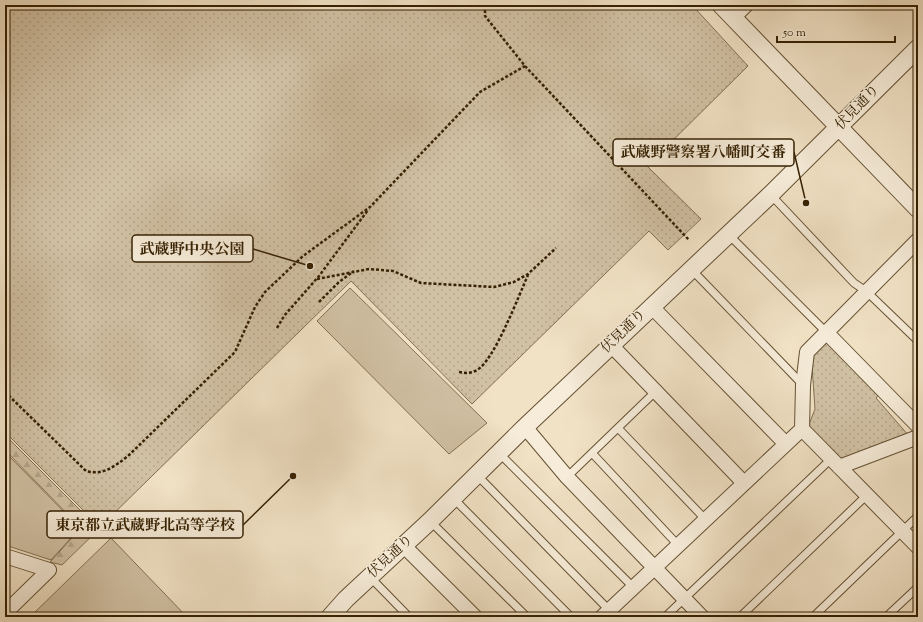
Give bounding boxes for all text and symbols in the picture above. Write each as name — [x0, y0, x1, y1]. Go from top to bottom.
scale bar — [777, 18, 895, 44]
text: 50 m — [782, 24, 806, 42]
street label: 伏見通り — [831, 81, 885, 135]
callout: 武蔵野警察署八幡町交番 — [613, 139, 794, 166]
text: 武蔵野警察署八幡町交番 — [620, 143, 786, 164]
callout: 武蔵野中央公園 — [132, 235, 253, 262]
text: 武蔵野中央公園 — [139, 240, 245, 261]
street label: 伏見通り — [597, 305, 651, 359]
callout: 東京都立武蔵野北高等学校 — [47, 511, 243, 538]
text: 東京都立武蔵野北高等学校 — [55, 516, 235, 537]
street label: 伏見通り — [364, 531, 418, 583]

